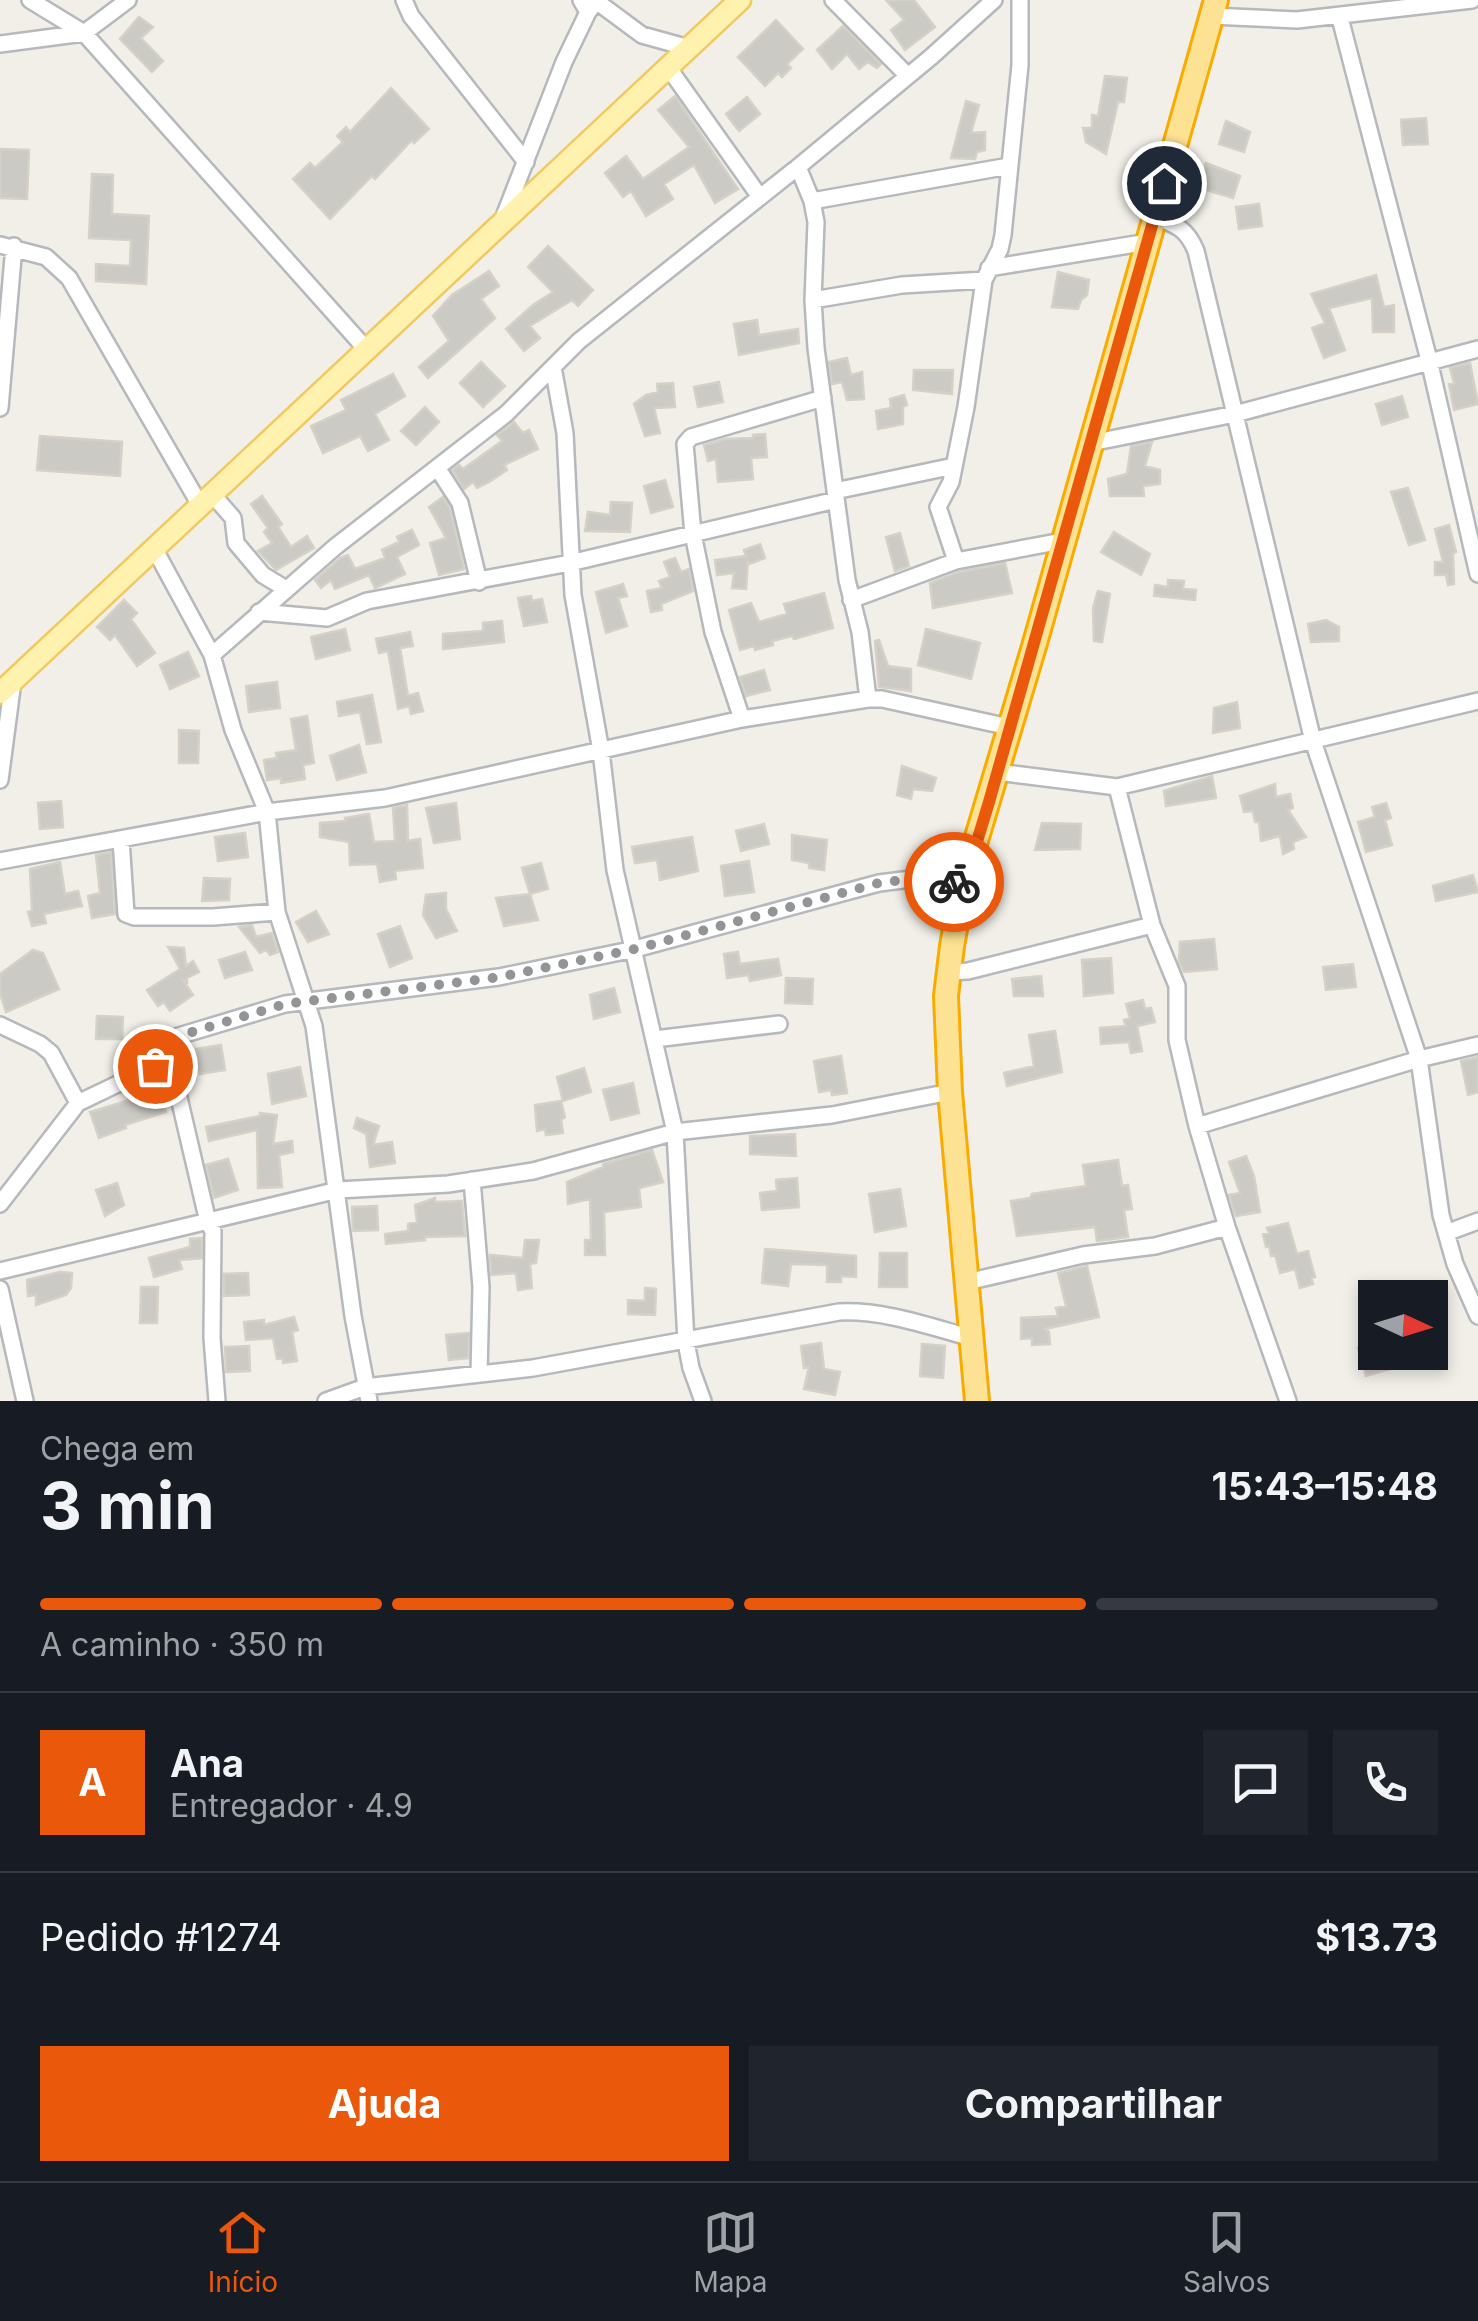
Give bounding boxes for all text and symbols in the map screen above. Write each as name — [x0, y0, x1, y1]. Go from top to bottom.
pin — [1122, 141, 1207, 226]
icon: home — [1137, 156, 1192, 211]
courier — [904, 832, 1004, 932]
icon: bike — [927, 855, 982, 910]
pin — [113, 1024, 198, 1109]
icon: bag — [128, 1039, 183, 1094]
north arrow — [1358, 1280, 1448, 1370]
map controls — [1358, 1280, 1448, 1370]
text: Chega em — [40, 1429, 194, 1468]
text: 15:43–15:48 — [1212, 1463, 1438, 1509]
text: 3 min — [40, 1466, 215, 1545]
text: A caminho · 350 m — [40, 1625, 324, 1664]
button: chat — [1203, 1730, 1308, 1835]
button: phone — [1333, 1730, 1438, 1835]
text: Ana — [170, 1740, 244, 1786]
text: A — [78, 1759, 107, 1805]
text: Entregador · 4.9 — [170, 1786, 413, 1825]
text: Pedido #1274 — [40, 1914, 282, 1960]
text: $13.73 — [1315, 1914, 1438, 1960]
button: Ajuda — [40, 2046, 729, 2161]
button: Compartilhar — [749, 2046, 1438, 2161]
tab: Início — [208, 2205, 278, 2299]
tab: Mapa — [693, 2205, 768, 2299]
tab: Salvos — [1183, 2205, 1270, 2299]

